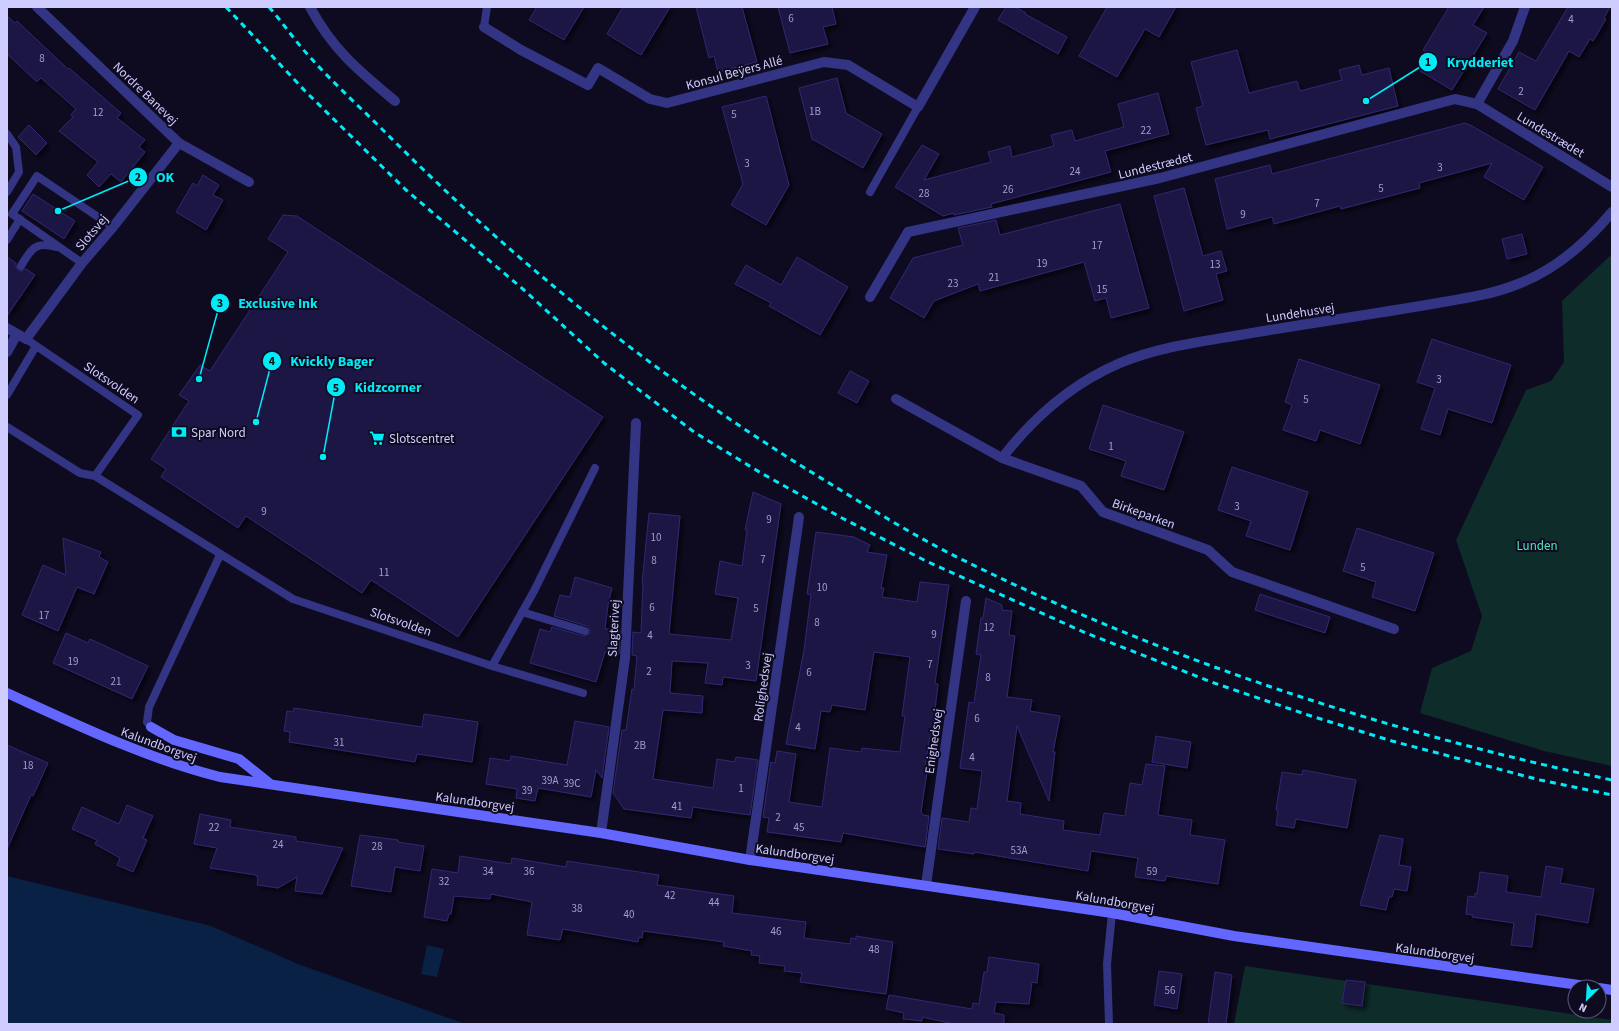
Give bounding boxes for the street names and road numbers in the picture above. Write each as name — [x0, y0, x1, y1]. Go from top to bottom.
street label: Konsul Beÿers Allé — [684, 51, 785, 95]
street label: Nordre Banevej — [109, 58, 182, 129]
street label: Lundestrædet — [1513, 108, 1588, 162]
street label: Lundestrædet — [1116, 148, 1195, 184]
street label: Slotsvej — [71, 211, 112, 255]
street label: Lundehusvej — [1265, 299, 1336, 327]
street label: Slotsvolden — [80, 357, 143, 408]
street label: Birkeparken — [1110, 494, 1178, 534]
street label: Slagterivej — [604, 599, 624, 657]
street label: Slotsvolden — [368, 603, 434, 641]
street label: Rolighedsvej — [749, 652, 777, 723]
street label: Enighedsvej — [921, 707, 947, 775]
street label: Kalundborgvej — [118, 723, 199, 767]
street label: Kalundborgvej — [434, 788, 516, 816]
street label: Kalundborgvej — [754, 840, 836, 868]
street label: Kalundborgvej — [1074, 886, 1156, 918]
street label: Kalundborgvej — [1394, 939, 1476, 967]

